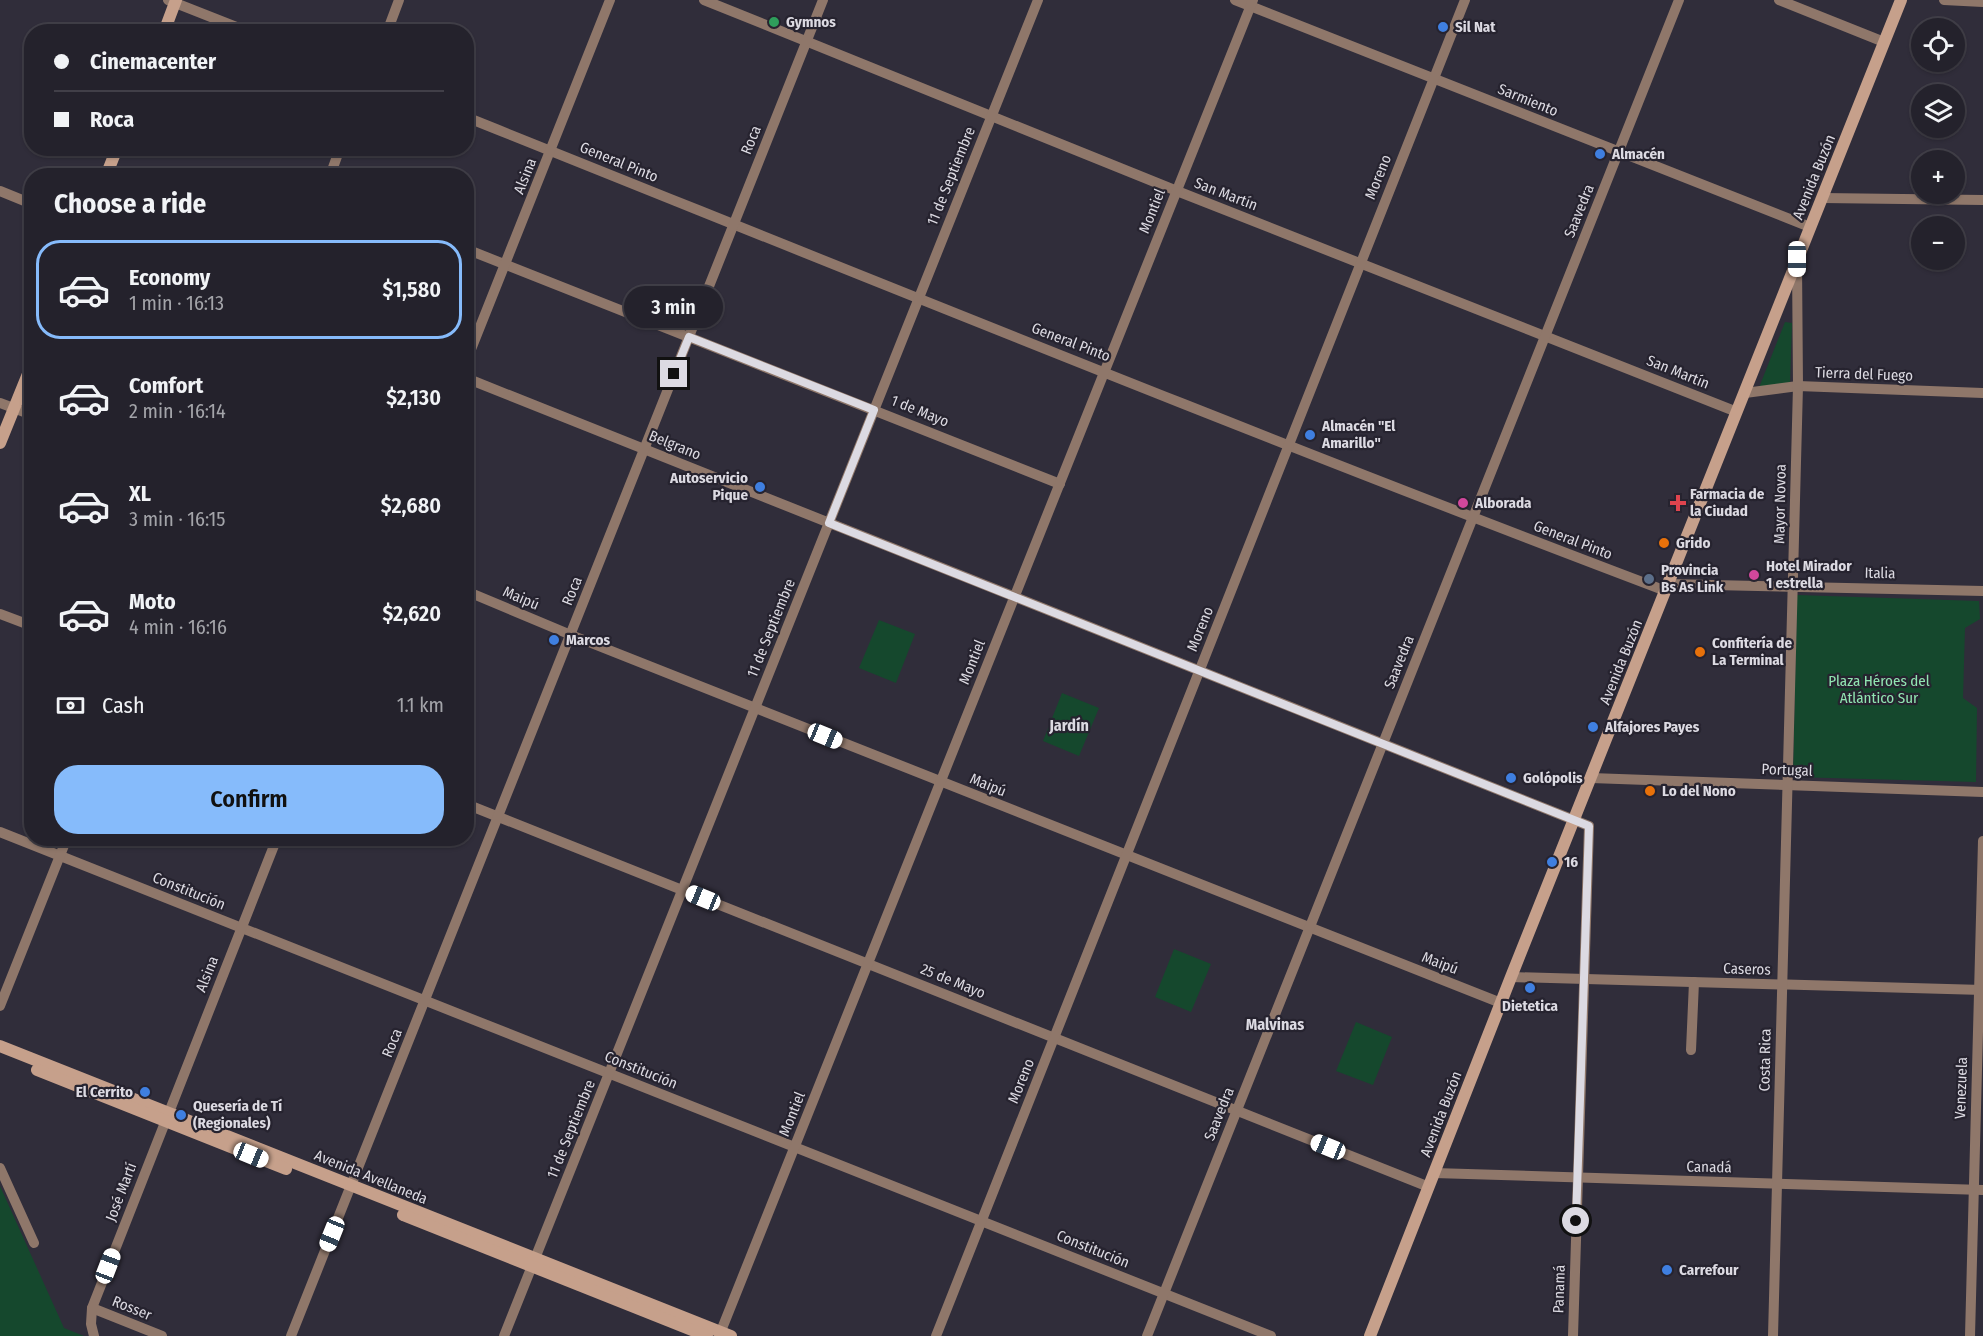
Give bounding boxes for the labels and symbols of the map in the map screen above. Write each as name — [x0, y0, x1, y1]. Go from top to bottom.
place label: Gymnos — [786, 13, 836, 31]
marker: Gymnos — [767, 15, 781, 29]
place label: Sil Nat — [1455, 18, 1496, 36]
marker: Sil Nat — [1436, 20, 1450, 34]
street label: Sarmiento — [1495, 80, 1561, 120]
street label: Roca — [737, 123, 765, 157]
street label: 11 de Septiembre — [923, 124, 979, 228]
street label: Avenida Buzón — [1789, 132, 1839, 222]
street label: General Pinto — [577, 138, 661, 186]
place label: Almacén — [1611, 145, 1665, 163]
marker: Almacén — [1593, 147, 1607, 161]
street label: Moreno — [1361, 152, 1395, 202]
street label: Alsina — [510, 155, 540, 197]
street label: San Martín — [1192, 174, 1260, 214]
street label: Saavedra — [1560, 182, 1598, 240]
street label: Montiel — [1135, 186, 1169, 236]
car — [1788, 241, 1806, 277]
callout: 3 min — [624, 287, 724, 329]
street label: General Pinto — [1029, 319, 1113, 365]
street label: San Martín — [1644, 351, 1712, 393]
route end — [660, 360, 687, 387]
street label: Tierra del Fuego — [1815, 363, 1913, 385]
street label: 1 de Mayo — [889, 391, 952, 431]
place label: Almacén "El Amarillo" — [1321, 417, 1396, 452]
street label: Belgrano — [646, 426, 704, 464]
marker: Almacén "El Amarillo" — [1303, 428, 1317, 442]
street label: Mayor Novoa — [1770, 464, 1790, 544]
place label: Autoservicio Pique — [669, 469, 748, 504]
marker: Autoservicio Pique — [753, 480, 767, 494]
place label: Farmacia de la Ciudad — [1690, 485, 1765, 520]
place label: Alborada — [1474, 494, 1532, 512]
marker: Alborada — [1456, 496, 1470, 510]
marker: Farmacia de la Ciudad — [1671, 496, 1685, 510]
street label: General Pinto — [1531, 517, 1615, 563]
place label: Grido — [1676, 534, 1710, 552]
marker: Grido — [1657, 536, 1671, 550]
place label: Hotel Mirador 1 estrella — [1766, 557, 1852, 592]
place label: Provincia Bs As Link — [1661, 561, 1724, 596]
street label: Italia — [1864, 564, 1896, 582]
marker: Hotel Mirador 1 estrella — [1747, 568, 1761, 582]
marker: Provincia Bs As Link — [1642, 572, 1656, 586]
street label: Roca — [558, 574, 586, 608]
street label: 11 de Septiembre — [743, 576, 799, 680]
street label: Maipú — [500, 582, 542, 614]
street label: Moreno — [1183, 604, 1217, 654]
street label: Avenida Buzón — [1596, 617, 1646, 707]
place label: Marcos — [566, 631, 611, 649]
marker: Marcos — [547, 633, 561, 647]
street label: Saavedra — [1380, 633, 1418, 691]
place label: Confitería de La Terminal — [1712, 634, 1792, 669]
street label: Montiel — [955, 637, 989, 687]
marker: Confitería de La Terminal — [1693, 645, 1707, 659]
park label: Plaza Héroes del Atlántico Sur — [1828, 672, 1930, 707]
district label: Jardín — [1048, 716, 1089, 735]
place label: Alfajores Payes — [1604, 718, 1700, 736]
marker: Alfajores Payes — [1586, 720, 1600, 734]
car — [805, 721, 845, 751]
street label: Portugal — [1761, 760, 1813, 780]
place label: Golópolis — [1523, 769, 1583, 787]
street label: Maipú — [967, 770, 1009, 800]
marker: Golópolis — [1504, 771, 1518, 785]
place label: Lo del Nono — [1662, 782, 1736, 800]
marker: Lo del Nono — [1643, 784, 1657, 798]
place label: 16 — [1564, 853, 1578, 871]
marker: 16 — [1545, 855, 1559, 869]
street label: Constitución — [150, 868, 228, 914]
car — [683, 883, 723, 913]
street label: Maipú — [1419, 948, 1461, 978]
street label: Alsina — [192, 953, 222, 995]
street label: Caseros — [1723, 959, 1771, 979]
street label: 25 de Mayo — [918, 960, 988, 1002]
marker: Dietetica — [1523, 981, 1537, 995]
place label: Dietetica — [1502, 997, 1559, 1015]
district label: Malvinas — [1246, 1015, 1304, 1034]
street label: Roca — [378, 1026, 406, 1060]
street label: Costa Rica — [1755, 1028, 1775, 1092]
street label: Constitución — [602, 1047, 680, 1093]
street label: Moreno — [1004, 1056, 1038, 1106]
street label: Venezuela — [1951, 1057, 1971, 1119]
street label: Avenida Buzón — [1416, 1069, 1466, 1159]
street label: 11 de Septiembre — [543, 1077, 599, 1181]
place label: El Cerrito — [76, 1083, 133, 1101]
marker: El Cerrito — [138, 1085, 152, 1099]
street label: Saavedra — [1200, 1085, 1238, 1143]
street label: Montiel — [775, 1089, 809, 1139]
place label: Quesería de Tí (Regionales) — [193, 1097, 282, 1132]
marker: Quesería de Tí (Regionales) — [174, 1108, 188, 1122]
car — [1308, 1132, 1348, 1162]
car — [231, 1140, 271, 1170]
street label: Avenida Avellaneda — [312, 1146, 430, 1208]
street label: Canadá — [1686, 1158, 1732, 1176]
street label: José Martí — [102, 1160, 140, 1224]
route start — [1562, 1207, 1589, 1234]
car — [317, 1214, 347, 1254]
street label: Constitución — [1054, 1226, 1132, 1272]
car — [93, 1246, 123, 1286]
place label: Carrefour — [1679, 1261, 1739, 1279]
marker: Carrefour — [1660, 1263, 1674, 1277]
street label: Panamá — [1549, 1264, 1569, 1314]
street label: Rosser — [110, 1292, 155, 1324]

